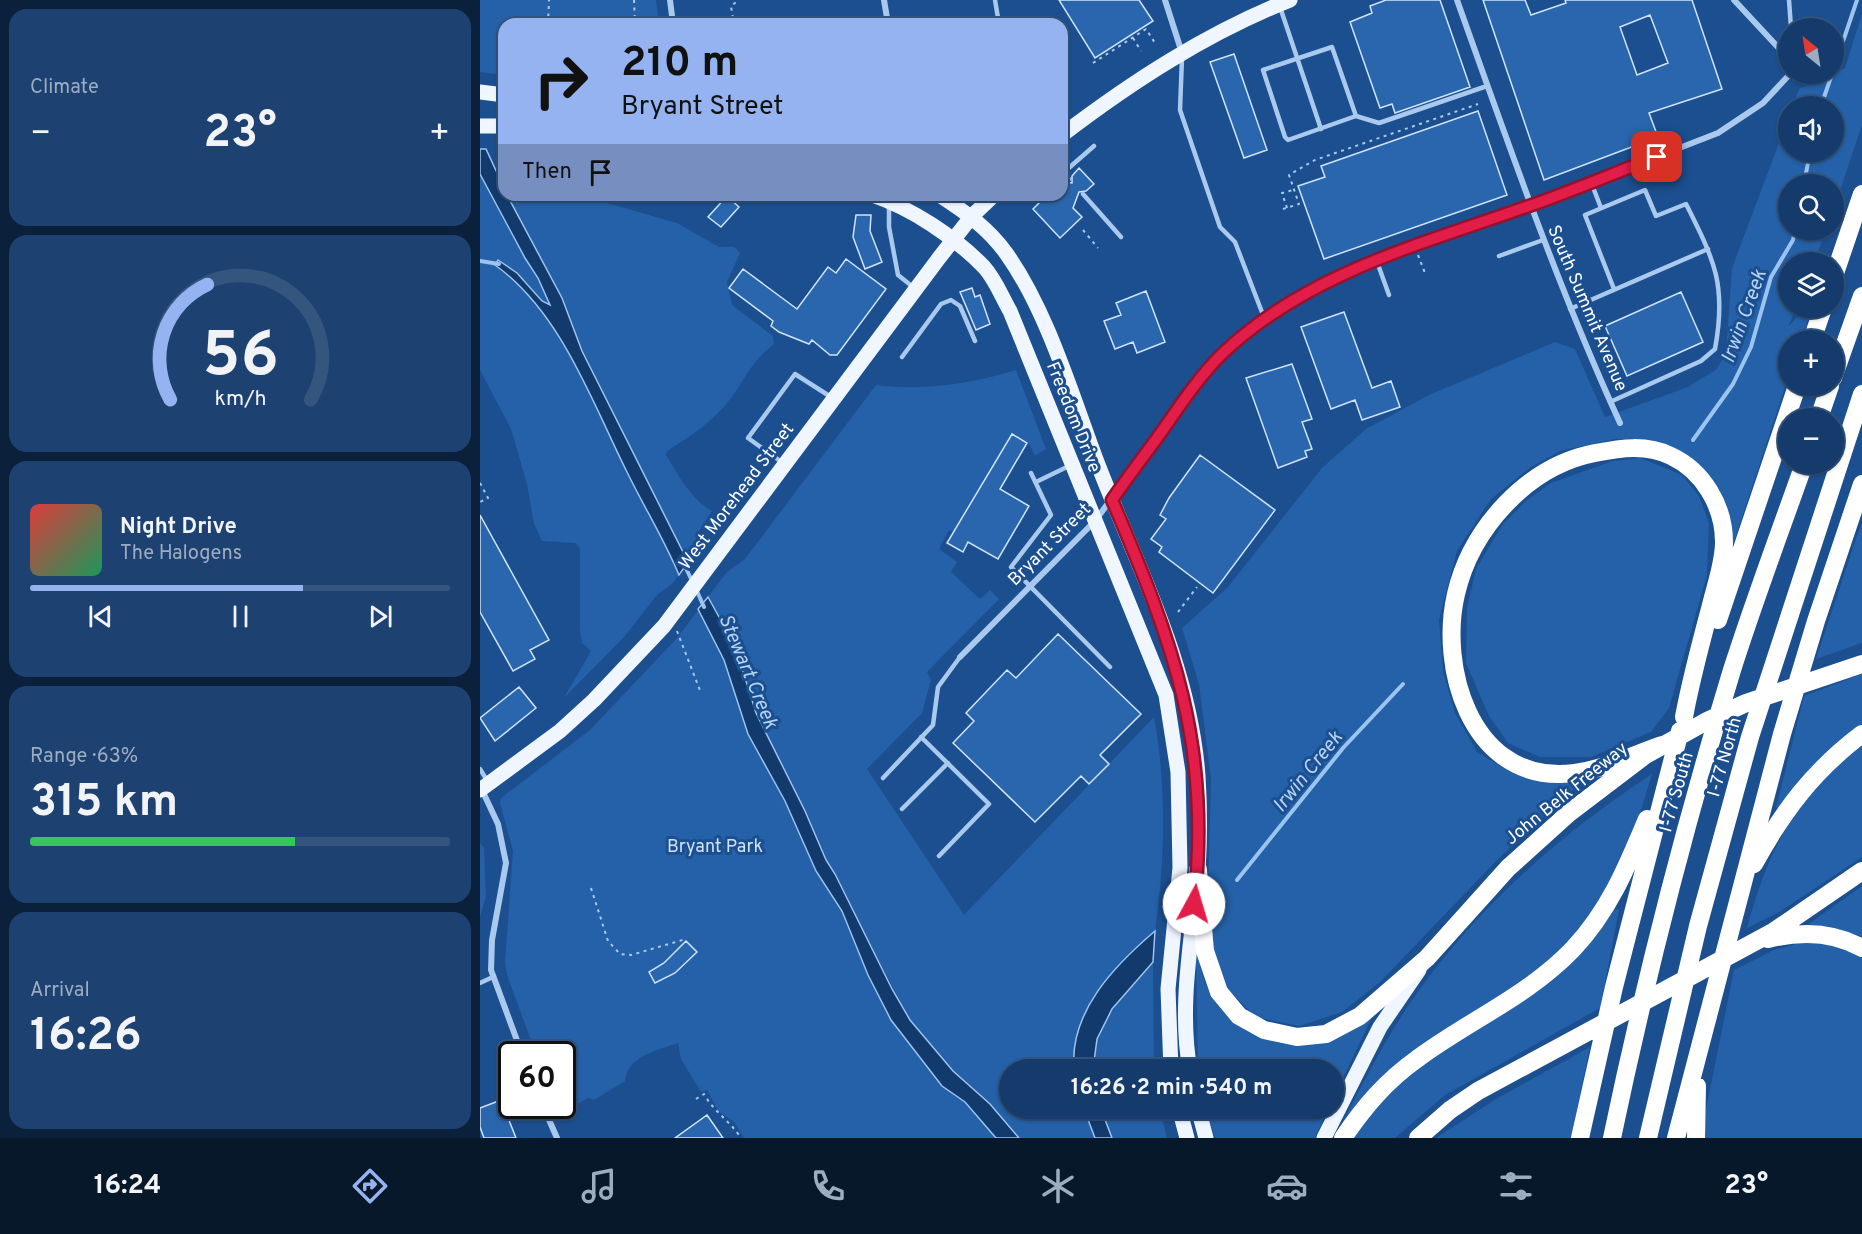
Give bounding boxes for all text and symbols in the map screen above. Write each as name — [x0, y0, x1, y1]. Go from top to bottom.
north arrow — [1778, 18, 1844, 84]
map controls — [1778, 18, 1844, 474]
text: 210 m — [621, 38, 738, 91]
icon: right — [522, 42, 600, 120]
text: Climate — [30, 75, 99, 101]
text: Bryant Street — [621, 90, 783, 124]
button: sound — [1778, 96, 1844, 162]
text: 23° — [203, 106, 277, 163]
text: − — [30, 114, 51, 156]
text: + — [429, 114, 450, 156]
pin — [1631, 131, 1682, 182]
icon: arrive — [1640, 140, 1673, 173]
icon: arrive — [584, 156, 617, 189]
text: Then — [522, 159, 572, 186]
button: search — [1778, 174, 1844, 240]
street label: South Summit Avenue — [1541, 222, 1632, 395]
button: layers — [1778, 252, 1844, 318]
water label: Irwin Creek — [1716, 266, 1774, 367]
text: 56 — [202, 319, 278, 398]
button: + — [1778, 330, 1844, 396]
street label: Freedom Drive — [1040, 359, 1105, 476]
text: km/h — [214, 387, 266, 414]
button: − — [1778, 408, 1844, 474]
street label: West Morehead Street — [674, 419, 800, 575]
street label: Bryant Street — [1004, 499, 1096, 591]
text: Night Drive — [120, 514, 237, 541]
text: The Halogens — [120, 541, 242, 567]
icon: previous — [84, 600, 117, 633]
icon: pause — [224, 600, 257, 633]
icon: next — [364, 600, 397, 633]
water label: Stewart Creek — [711, 611, 783, 734]
street label: I-77 North — [1703, 715, 1748, 800]
water label: Irwin Creek — [1268, 726, 1350, 818]
street label: John Belk Freeway — [1501, 738, 1633, 851]
text: Range · 63% — [30, 744, 138, 770]
street label: I-77 South — [1655, 750, 1700, 835]
text: 315 km — [30, 775, 178, 832]
park label: Bryant Park — [667, 836, 763, 859]
position arrow — [1162, 872, 1226, 936]
text: Arrival — [30, 978, 90, 1004]
text: 16:26 — [30, 1009, 142, 1066]
speed limit sign: 60 — [498, 1041, 576, 1119]
text: 16:26 · 2 min · 540 m — [1071, 1075, 1272, 1102]
icon: directions — [349, 1165, 391, 1207]
icon: music — [578, 1165, 620, 1207]
icon: phone — [807, 1165, 849, 1207]
icon: climate — [1037, 1165, 1079, 1207]
icon: car — [1266, 1165, 1308, 1207]
icon: filters — [1495, 1165, 1537, 1207]
text: 16:24 — [94, 1169, 161, 1203]
text: 23° — [1724, 1169, 1768, 1203]

